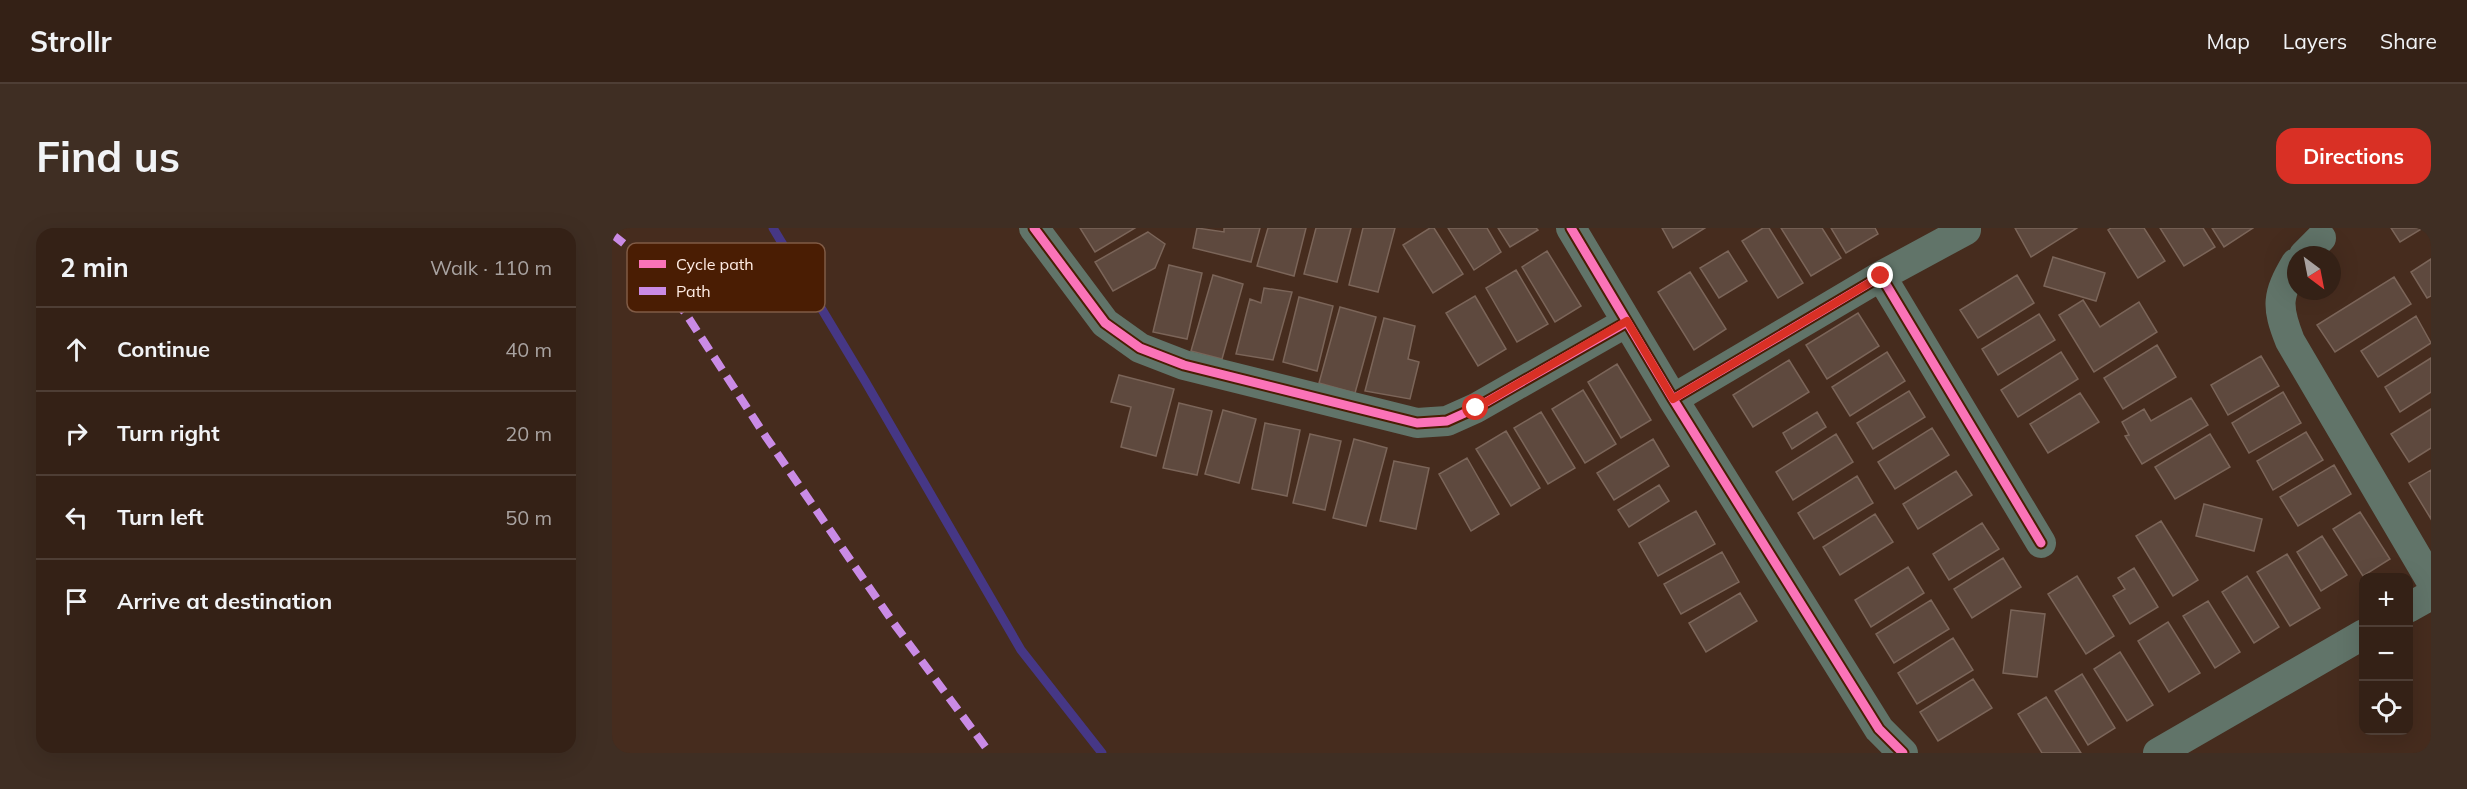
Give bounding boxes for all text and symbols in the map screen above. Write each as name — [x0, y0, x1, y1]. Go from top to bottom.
text: Strollr — [30, 24, 112, 59]
text: Map — [2207, 28, 2250, 54]
text: Layers — [2283, 28, 2347, 54]
text: Share — [2380, 28, 2437, 54]
button: Directions — [2276, 128, 2431, 184]
text: Find us — [36, 130, 180, 183]
legend — [627, 243, 825, 312]
north arrow — [2287, 246, 2341, 300]
text: 2 min — [60, 251, 129, 284]
text: Cycle path — [676, 254, 754, 274]
text: Walk · 110 m — [430, 255, 552, 280]
route end — [1867, 262, 1893, 288]
text: Path — [676, 281, 711, 301]
icon: ahead — [60, 333, 93, 366]
text: Continue — [117, 335, 210, 363]
text: 40 m — [505, 337, 552, 362]
route start — [1462, 394, 1488, 420]
icon: right — [60, 417, 93, 450]
text: Turn right — [117, 419, 220, 447]
text: 20 m — [505, 421, 552, 446]
icon: left — [60, 501, 93, 534]
text: Turn left — [117, 503, 204, 531]
text: 50 m — [505, 505, 552, 530]
map controls — [2359, 573, 2413, 735]
button: + — [2359, 573, 2413, 627]
icon: arrive — [60, 585, 93, 618]
text: Arrive at destination — [117, 587, 332, 615]
button: − — [2359, 627, 2413, 681]
button: locate — [2359, 681, 2413, 735]

